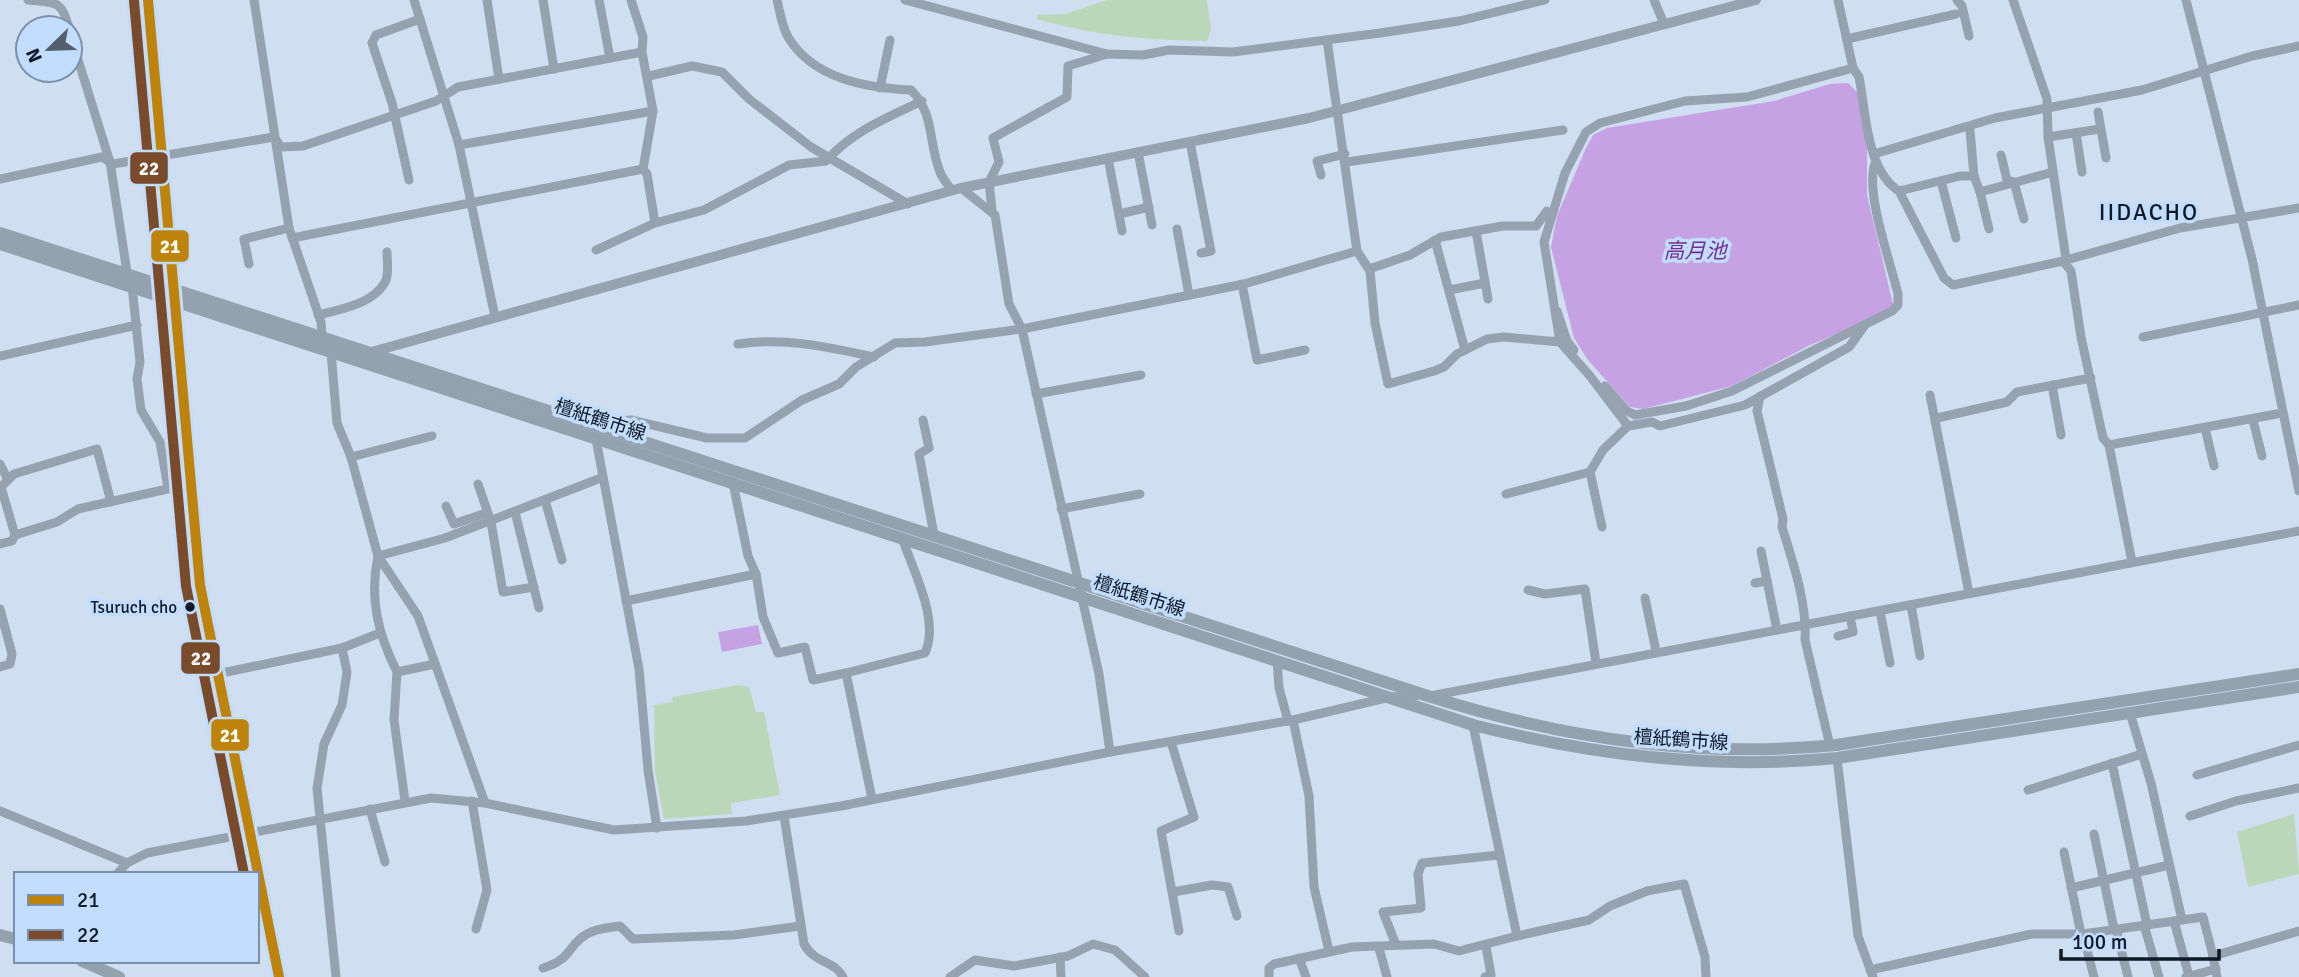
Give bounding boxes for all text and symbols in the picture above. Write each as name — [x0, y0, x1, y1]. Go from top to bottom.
north arrow — [14, 14, 84, 84]
text: N — [21, 44, 48, 66]
line badge: 22 — [129, 151, 169, 185]
text: 22 — [139, 157, 159, 181]
district label: IIDACHO — [2099, 198, 2199, 227]
line badge: 21 — [150, 229, 190, 263]
text: 21 — [160, 235, 180, 259]
water label: 高月池 — [1664, 238, 1728, 264]
street label: 檀紙鶴市線 — [551, 394, 649, 446]
street label: 檀紙鶴市線 — [1090, 570, 1188, 622]
place label: Tsuruch cho — [91, 597, 177, 618]
marker: Tsuruch cho — [183, 600, 197, 614]
line badge: 22 — [180, 641, 221, 675]
text: 22 — [191, 647, 211, 671]
line badge: 21 — [210, 718, 250, 752]
text: 21 — [220, 724, 240, 748]
street label: 檀紙鶴市線 — [1633, 725, 1729, 755]
legend — [14, 872, 259, 963]
text: 21 — [77, 887, 100, 913]
scale bar — [2061, 918, 2218, 962]
text: 22 — [77, 922, 100, 948]
text: 100 m — [2072, 929, 2127, 955]

